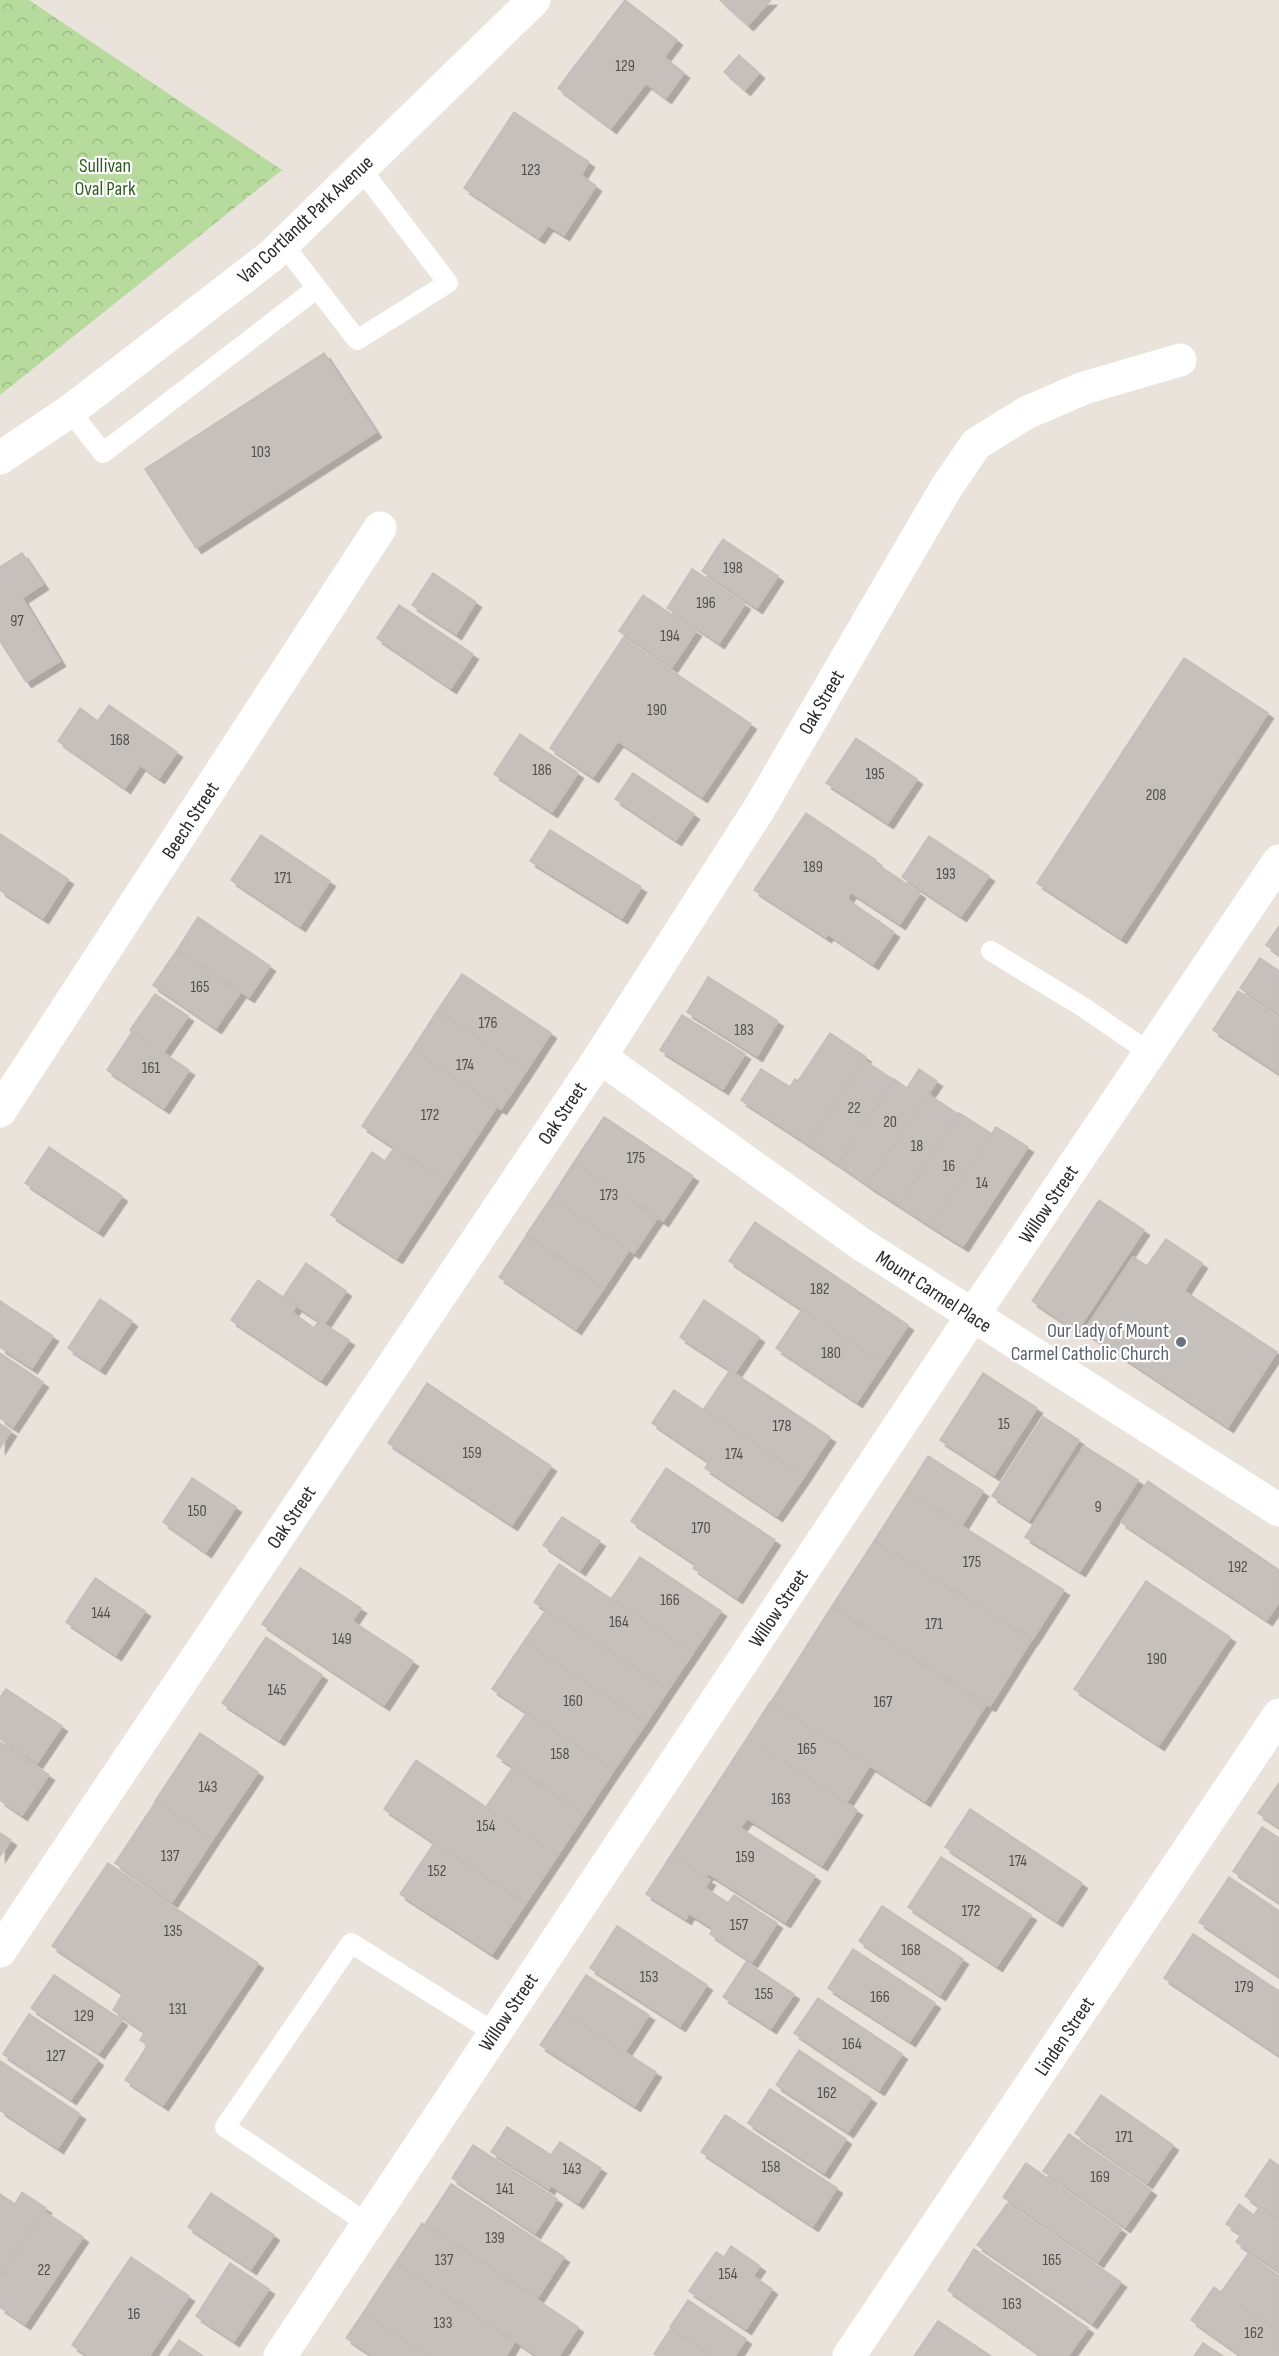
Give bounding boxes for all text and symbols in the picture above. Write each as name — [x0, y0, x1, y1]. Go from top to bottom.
house number: 129 — [615, 57, 635, 76]
street label: Van Cortlandt Park Avenue — [233, 151, 378, 289]
park label: Sullivan Oval Park — [74, 154, 136, 201]
house number: 123 — [521, 161, 541, 180]
house number: 103 — [251, 443, 271, 462]
house number: 198 — [723, 559, 743, 578]
house number: 196 — [696, 594, 716, 613]
house number: 97 — [10, 612, 24, 631]
house number: 194 — [660, 627, 680, 646]
street label: Oak Street — [794, 666, 850, 739]
house number: 190 — [647, 701, 667, 720]
house number: 168 — [110, 731, 130, 750]
house number: 186 — [532, 761, 552, 780]
house number: 195 — [865, 765, 885, 784]
street label: Beech Street — [157, 778, 225, 864]
house number: 208 — [1146, 786, 1166, 805]
house number: 189 — [803, 858, 823, 877]
house number: 193 — [936, 865, 956, 884]
house number: 171 — [274, 869, 292, 888]
house number: 165 — [190, 978, 210, 997]
house number: 176 — [479, 1014, 497, 1033]
house number: 183 — [734, 1021, 754, 1040]
house number: 174 — [456, 1056, 474, 1075]
house number: 161 — [142, 1059, 160, 1078]
street label: Oak Street — [533, 1078, 592, 1149]
house number: 22 — [847, 1099, 861, 1118]
house number: 172 — [421, 1106, 439, 1125]
house number: 20 — [883, 1113, 897, 1132]
house number: 18 — [911, 1137, 923, 1156]
house number: 175 — [627, 1149, 645, 1168]
house number: 16 — [943, 1157, 955, 1176]
street label: Willow Street — [1014, 1161, 1084, 1248]
house number: 14 — [976, 1174, 988, 1193]
house number: 173 — [600, 1186, 618, 1205]
street label: Mount Carmel Place — [871, 1246, 996, 1338]
house number: 182 — [810, 1280, 830, 1299]
place label: Our Lady of Mount Carmel Catholic Church — [1011, 1319, 1169, 1366]
marker: Our Lady of Mount Carmel Catholic Church — [1174, 1335, 1188, 1349]
house number: 180 — [821, 1344, 841, 1363]
house number: 15 — [998, 1415, 1010, 1434]
house number: 178 — [773, 1417, 791, 1436]
house number: 159 — [462, 1444, 482, 1463]
house number: 174 — [725, 1445, 743, 1464]
street label: Oak Street — [262, 1482, 321, 1553]
house number: 9 — [1094, 1498, 1102, 1517]
house number: 150 — [187, 1502, 207, 1521]
house number: 170 — [691, 1519, 711, 1538]
house number: 175 — [963, 1553, 981, 1572]
house number: 192 — [1228, 1558, 1248, 1577]
street label: Willow Street — [744, 1565, 814, 1652]
house number: 166 — [660, 1591, 680, 1610]
house number: 144 — [91, 1604, 111, 1623]
house number: 164 — [609, 1613, 629, 1632]
house number: 171 — [925, 1615, 943, 1634]
house number: 149 — [332, 1630, 352, 1649]
house number: 190 — [1147, 1650, 1167, 1669]
house number: 145 — [268, 1681, 286, 1700]
house number: 160 — [563, 1692, 583, 1711]
house number: 167 — [873, 1693, 893, 1712]
house number: 165 — [797, 1740, 817, 1759]
house number: 158 — [550, 1745, 570, 1764]
house number: 143 — [198, 1778, 218, 1797]
house number: 163 — [771, 1790, 791, 1809]
house number: 154 — [477, 1817, 496, 1836]
house number: 137 — [161, 1847, 180, 1866]
house number: 159 — [735, 1848, 755, 1867]
house number: 174 — [1009, 1852, 1027, 1871]
house number: 152 — [428, 1862, 446, 1881]
house number: 172 — [962, 1902, 980, 1921]
house number: 157 — [730, 1916, 749, 1935]
house number: 135 — [164, 1922, 182, 1941]
house number: 168 — [901, 1941, 921, 1960]
house number: 153 — [640, 1968, 658, 1987]
street label: Willow Street — [474, 1969, 544, 2056]
house number: 179 — [1234, 1978, 1254, 1997]
house number: 155 — [755, 1985, 773, 2004]
house number: 166 — [870, 1988, 890, 2007]
street label: Linden Street — [1030, 1993, 1100, 2081]
house number: 131 — [169, 2000, 187, 2019]
house number: 129 — [74, 2007, 94, 2026]
house number: 164 — [842, 2035, 862, 2054]
house number: 127 — [47, 2047, 66, 2066]
house number: 162 — [817, 2084, 837, 2103]
house number: 171 — [1115, 2128, 1133, 2147]
house number: 158 — [761, 2158, 781, 2177]
house number: 143 — [562, 2160, 582, 2179]
house number: 169 — [1090, 2168, 1110, 2187]
house number: 141 — [496, 2180, 514, 2199]
house number: 139 — [485, 2229, 505, 2248]
house number: 137 — [435, 2251, 454, 2270]
house number: 165 — [1042, 2251, 1062, 2270]
house number: 22 — [37, 2261, 51, 2280]
house number: 154 — [719, 2265, 738, 2284]
house number: 163 — [1002, 2295, 1022, 2314]
house number: 16 — [128, 2305, 140, 2324]
house number: 133 — [433, 2314, 453, 2333]
house number: 162 — [1244, 2324, 1264, 2343]

